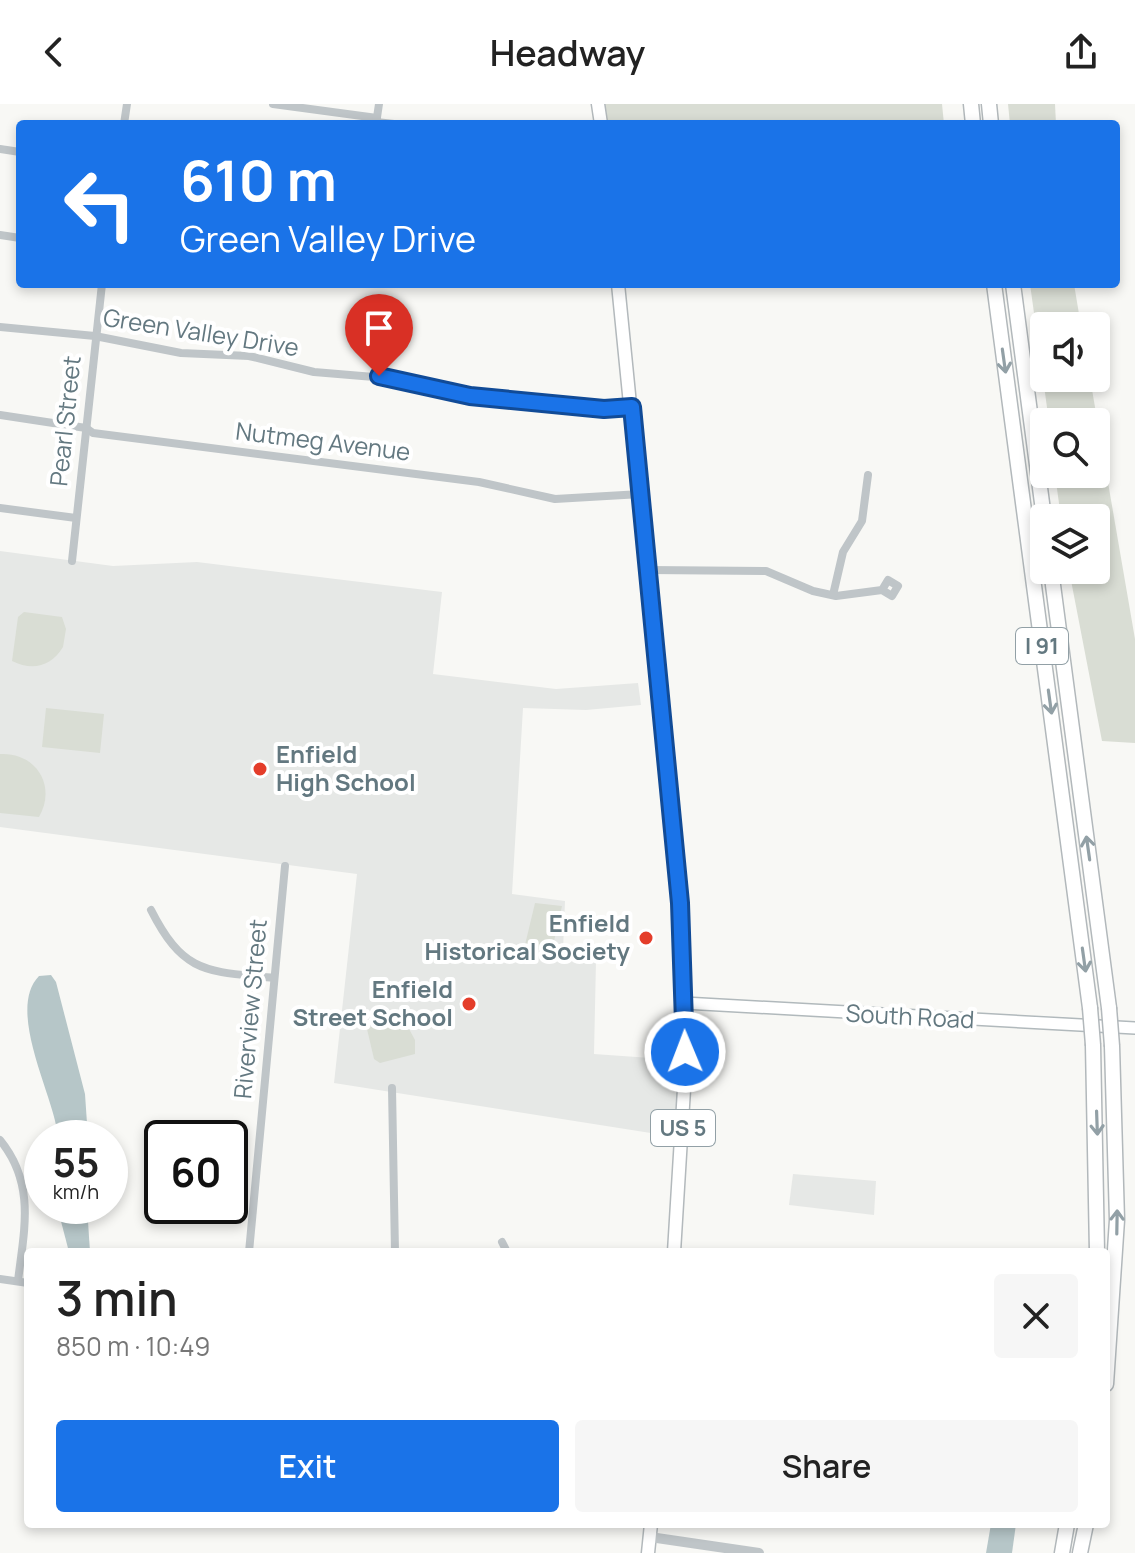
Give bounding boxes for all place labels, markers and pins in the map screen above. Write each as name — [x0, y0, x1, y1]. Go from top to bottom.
pin — [345, 294, 413, 376]
place label: Enfield High School — [276, 737, 416, 798]
marker: Enfield High School — [251, 760, 269, 778]
place label: Enfield Historical Society — [424, 906, 631, 967]
marker: Enfield Historical Society — [637, 929, 655, 947]
place label: Enfield Street School — [292, 972, 453, 1033]
marker: Enfield Street School — [460, 995, 478, 1013]

